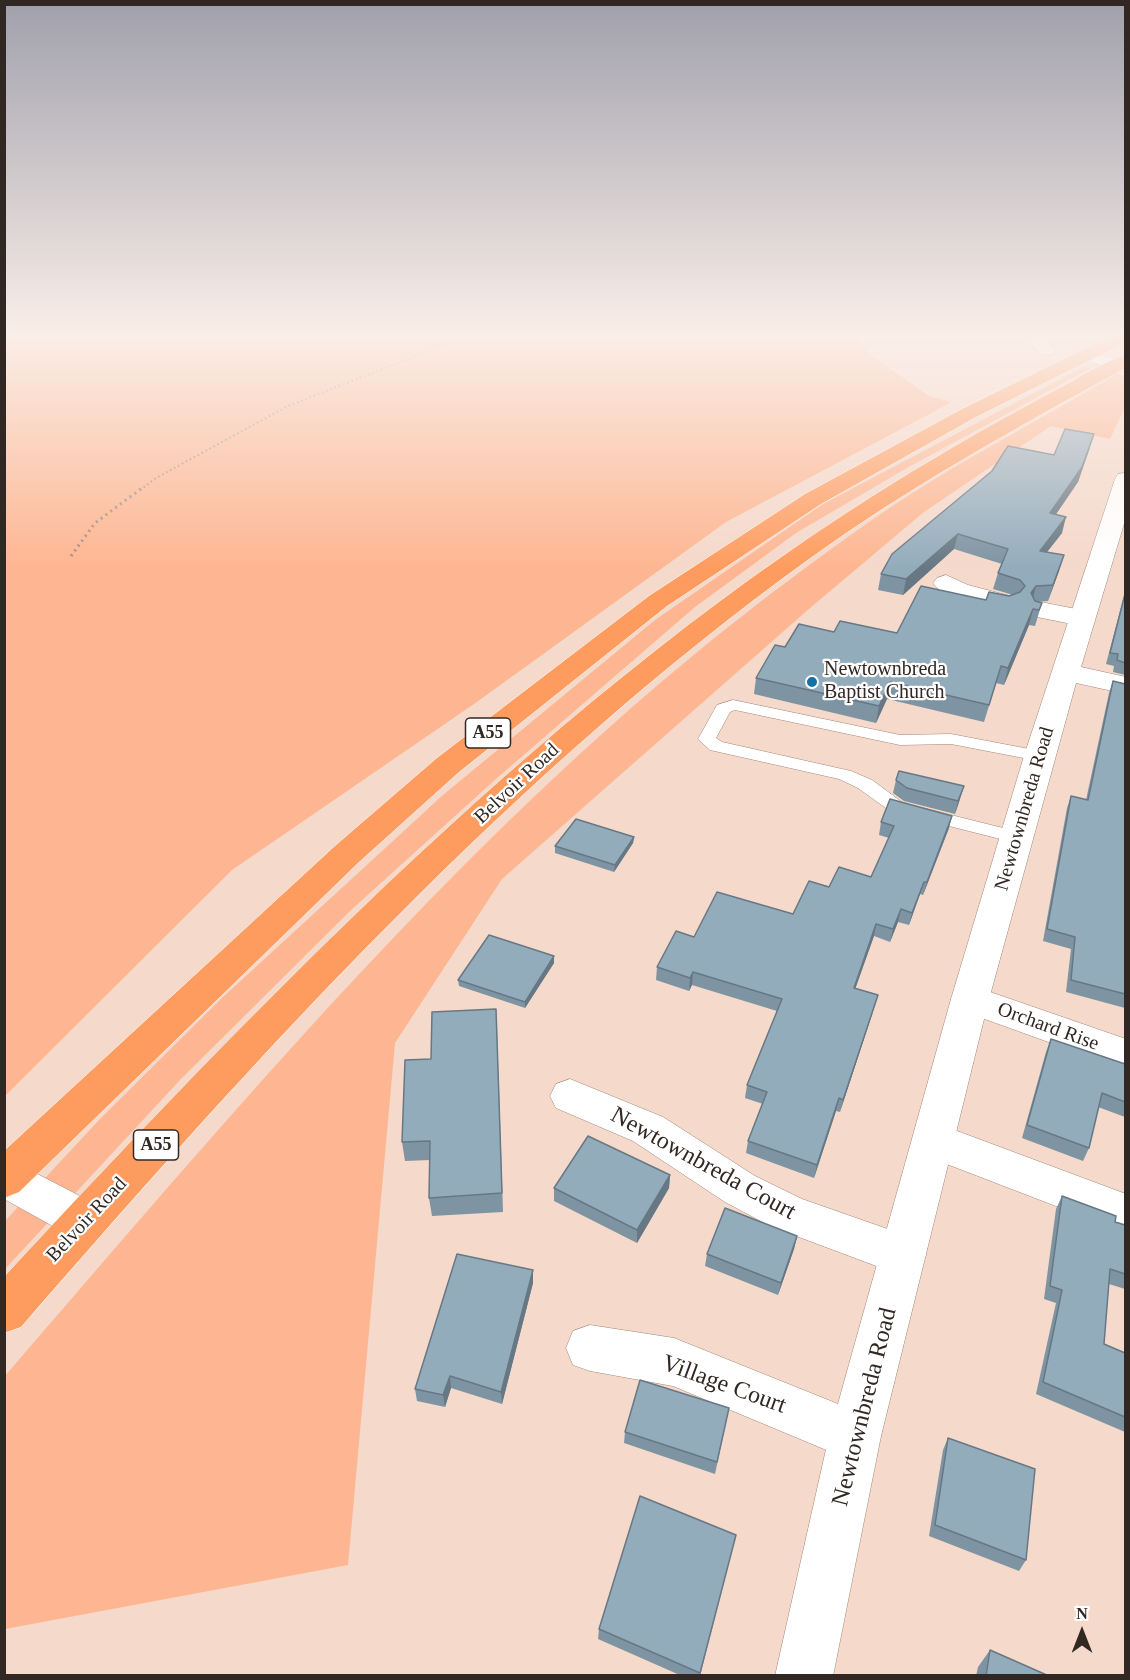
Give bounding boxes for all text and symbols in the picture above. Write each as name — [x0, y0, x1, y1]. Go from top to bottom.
place label: Newtownbreda Baptist Church — [824, 658, 946, 705]
marker: Newtownbreda Baptist Church — [805, 675, 819, 689]
road number: A55 — [466, 718, 510, 748]
street label: Newtownbreda Road — [990, 724, 1060, 894]
street label: Belvoir Road — [470, 739, 564, 829]
street label: Orchard Rise — [994, 998, 1102, 1056]
street label: Newtownbreda Court — [605, 1101, 801, 1227]
road number: A55 — [134, 1130, 178, 1160]
street label: Belvoir Road — [42, 1173, 132, 1267]
street label: Newtownbreda Road — [826, 1305, 904, 1509]
street label: Village Court — [658, 1349, 790, 1421]
north arrow — [1052, 1602, 1112, 1662]
text: N — [1076, 1605, 1088, 1622]

